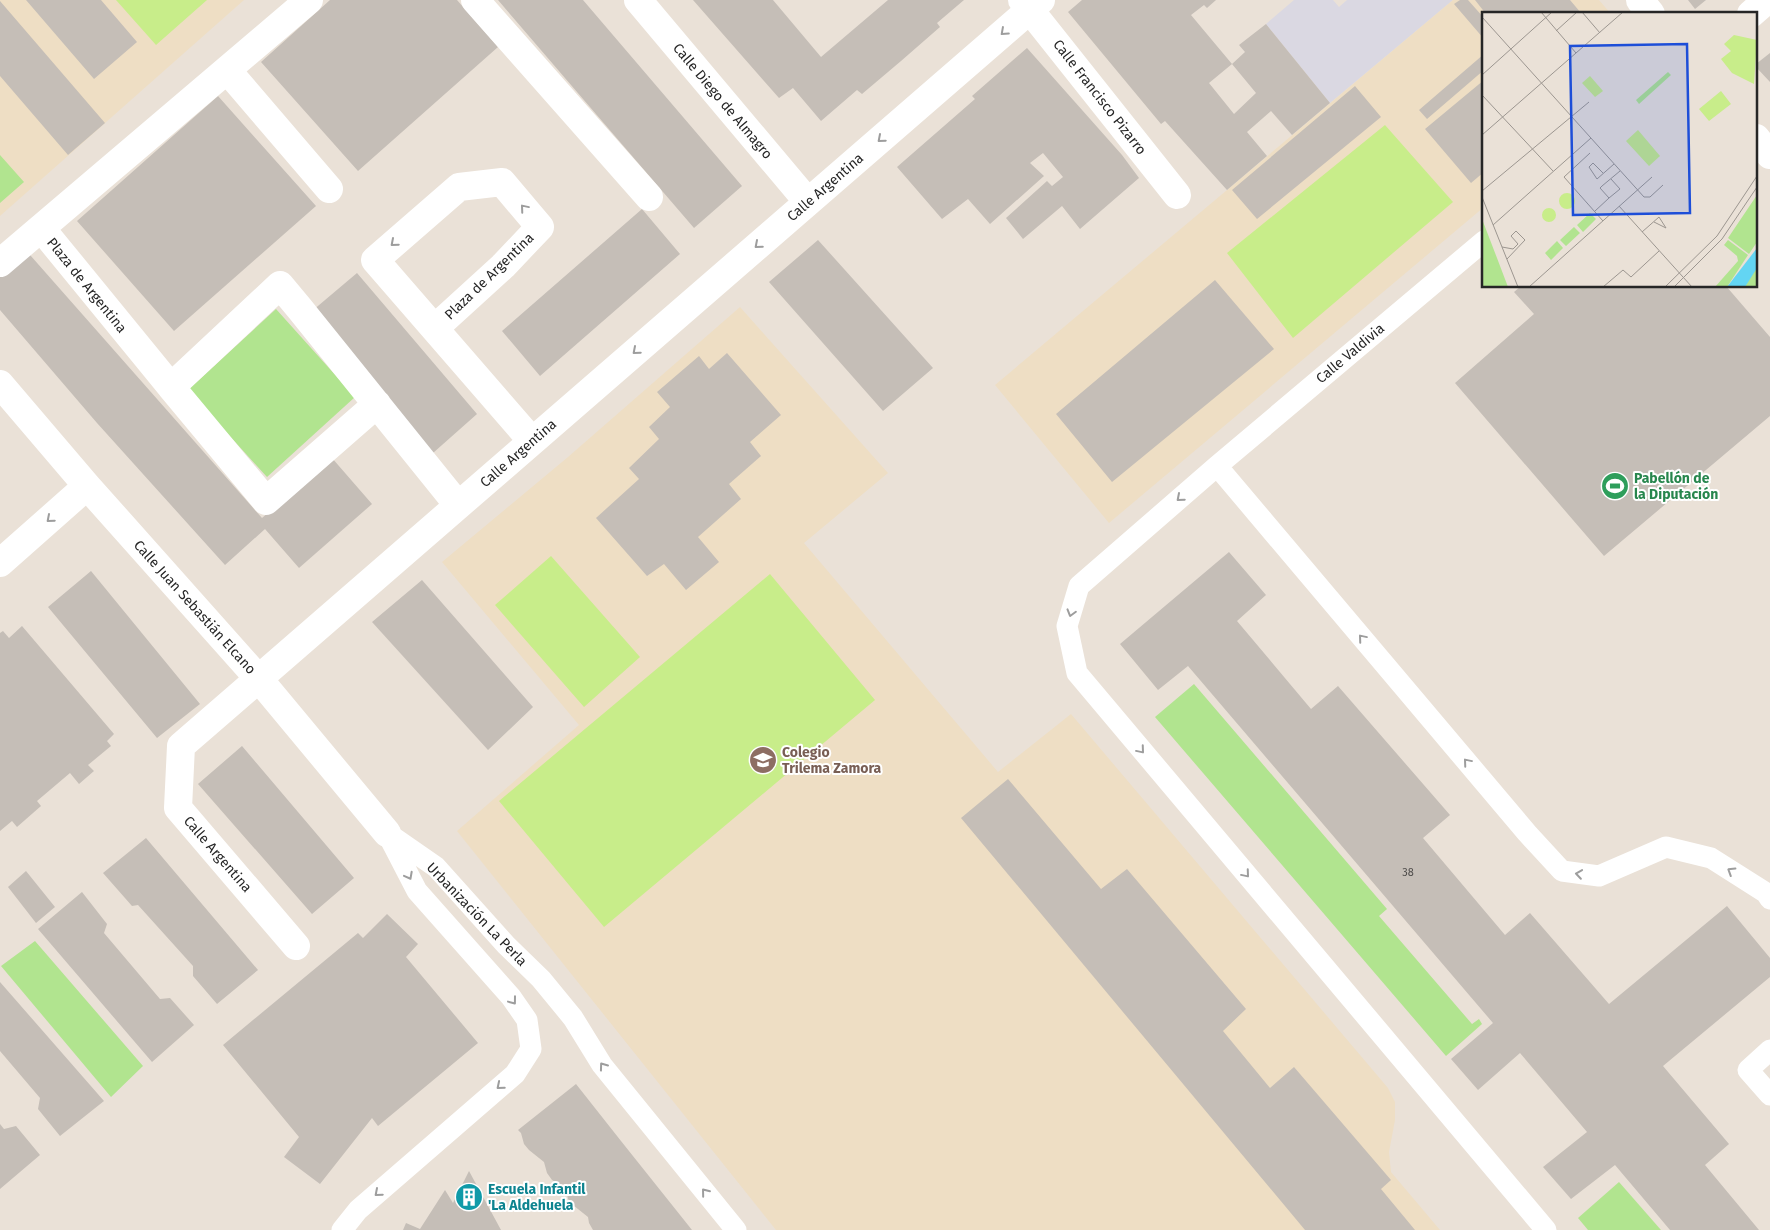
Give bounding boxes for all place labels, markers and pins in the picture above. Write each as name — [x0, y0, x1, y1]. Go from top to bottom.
place label: Pabellón de la Diputación — [1634, 470, 1718, 503]
sports icon: Pabellón de la Diputación — [1600, 471, 1630, 501]
place label: Colegio Trilema Zamora — [782, 744, 882, 777]
school or university icon: Colegio Trilema Zamora — [748, 745, 778, 775]
place label: Escuela Infantil 'La Aldehuela — [488, 1181, 586, 1214]
building icon: Escuela Infantil 'La Aldehuela — [454, 1182, 484, 1212]

